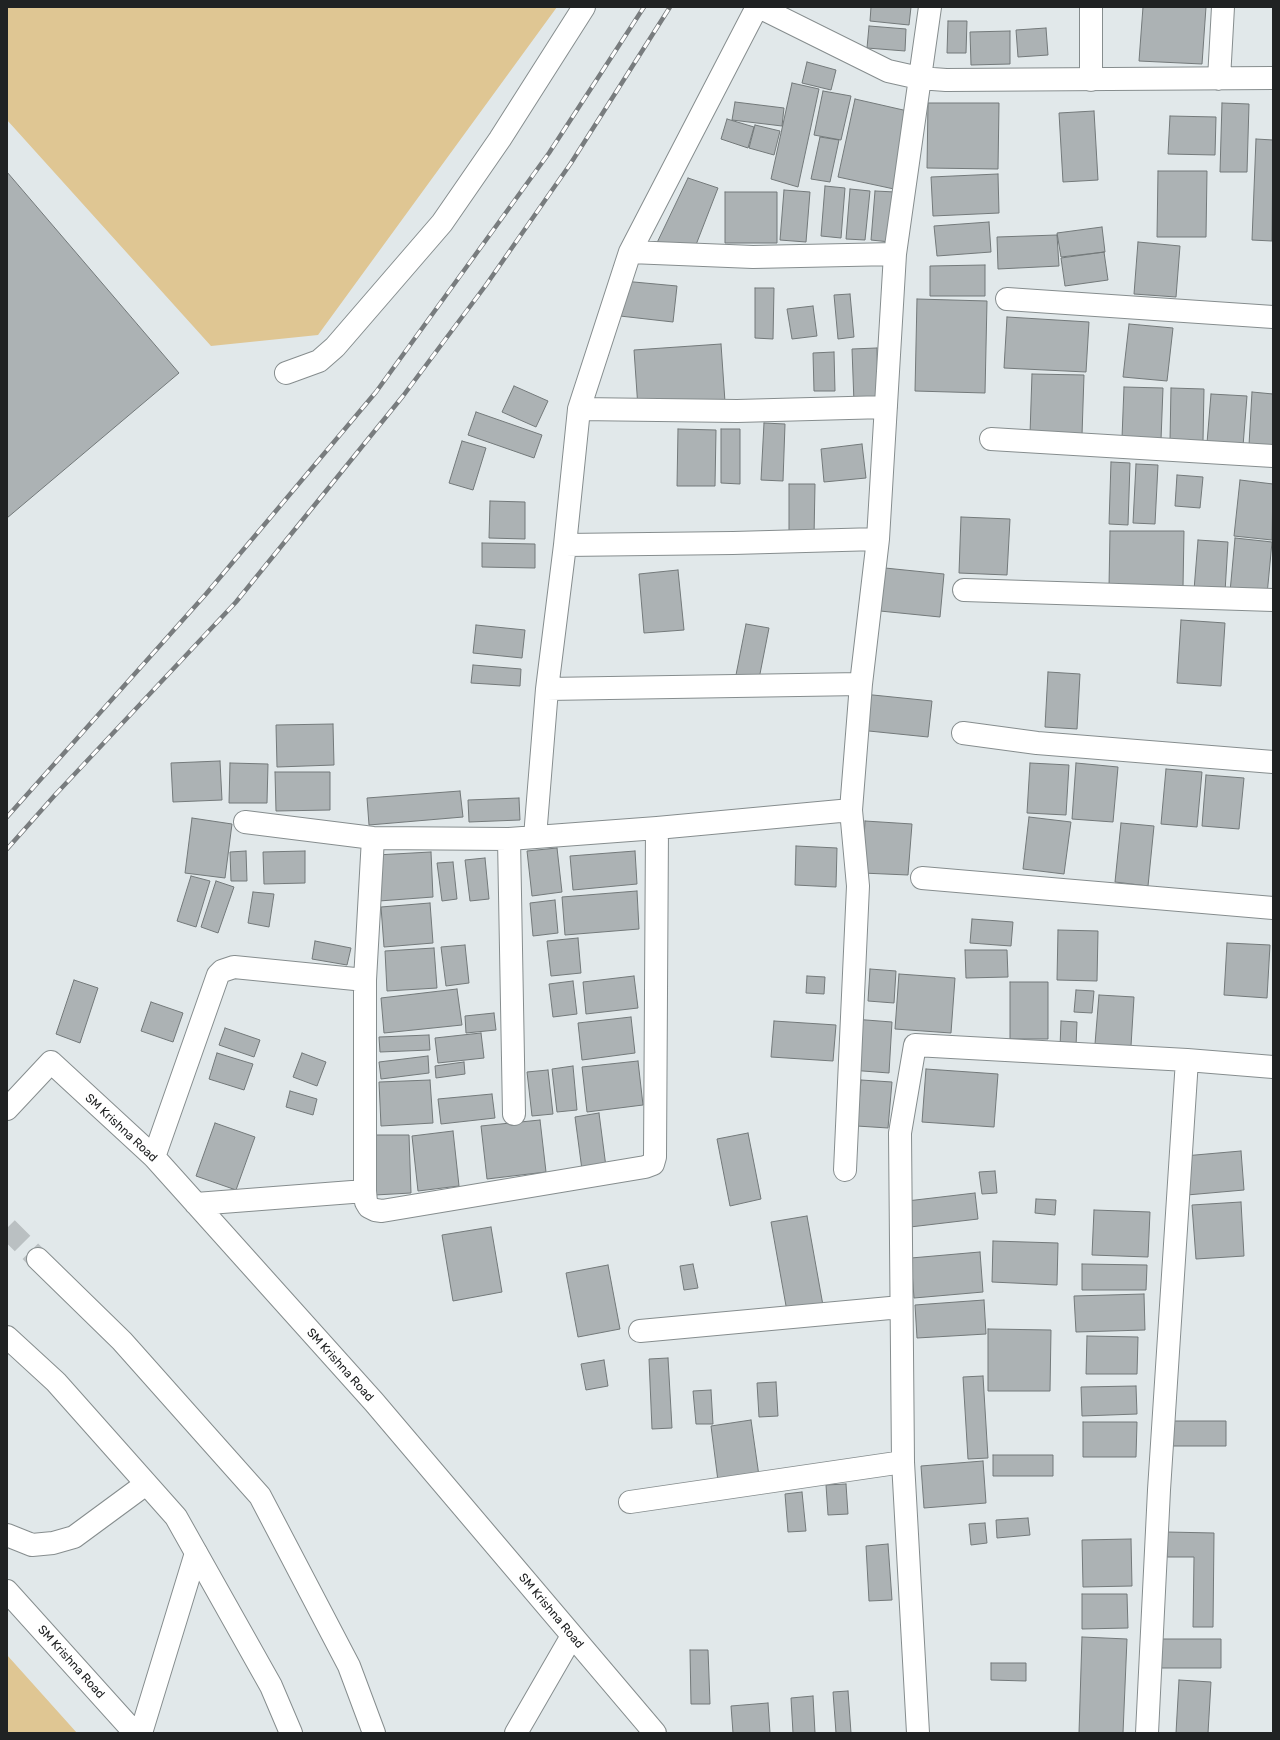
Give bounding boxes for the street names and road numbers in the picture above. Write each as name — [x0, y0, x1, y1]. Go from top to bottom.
street label: SM Krishna Road — [82, 1091, 160, 1165]
street label: SM Krishna Road — [303, 1326, 377, 1404]
street label: SM Krishna Road — [515, 1571, 587, 1651]
street label: SM Krishna Road — [34, 1623, 108, 1701]

